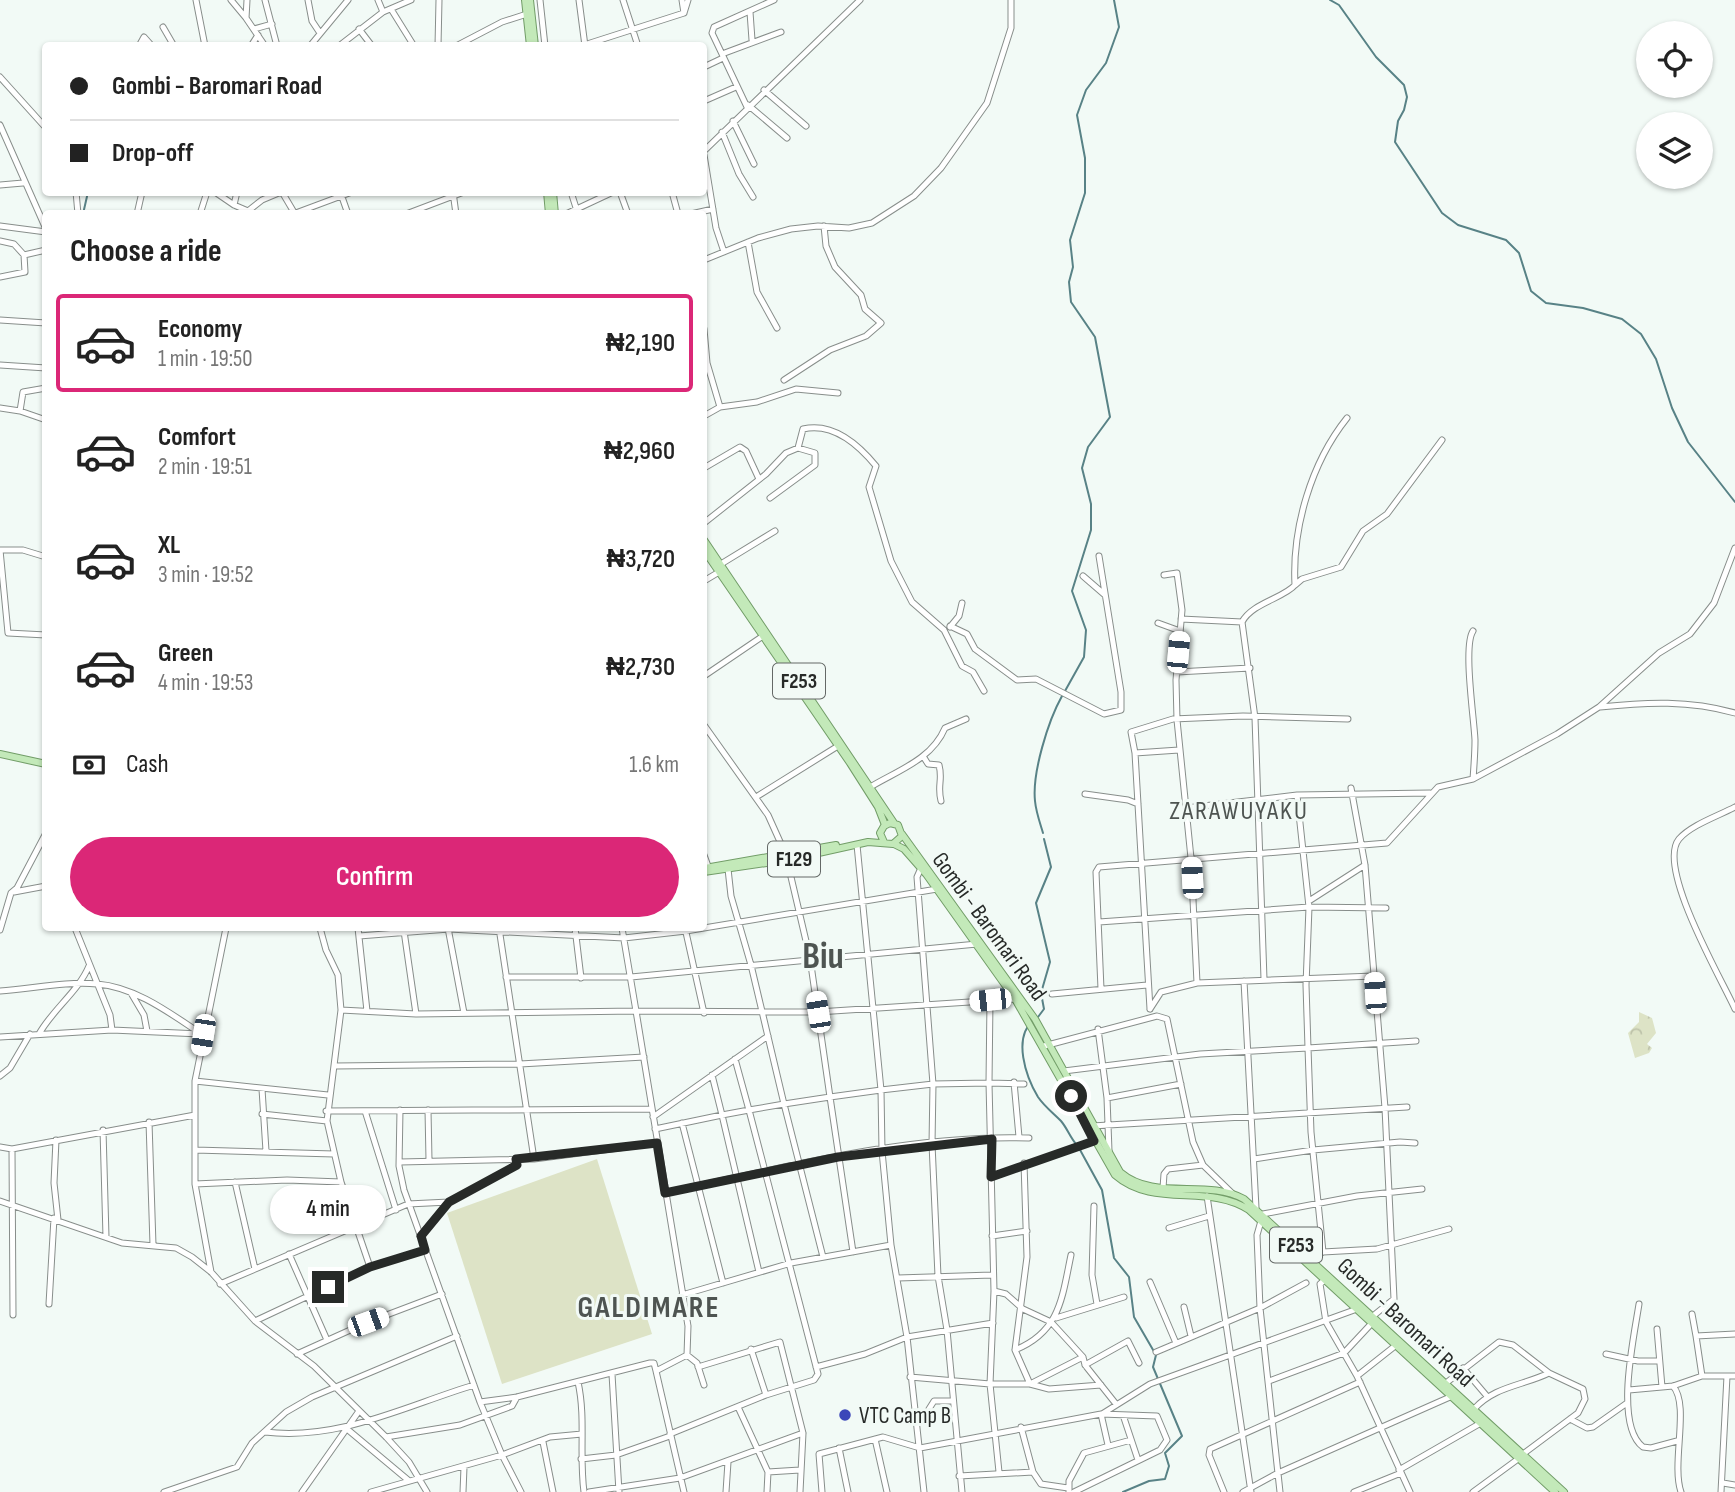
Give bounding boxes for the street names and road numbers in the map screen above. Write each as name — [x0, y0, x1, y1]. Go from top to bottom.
road number: F253 — [773, 664, 825, 698]
road number: F129 — [768, 842, 820, 876]
street label: Gombi - Baromari Road — [926, 847, 1052, 1006]
road number: F253 — [1270, 1228, 1322, 1262]
street label: Gombi - Baromari Road — [1331, 1252, 1480, 1393]

